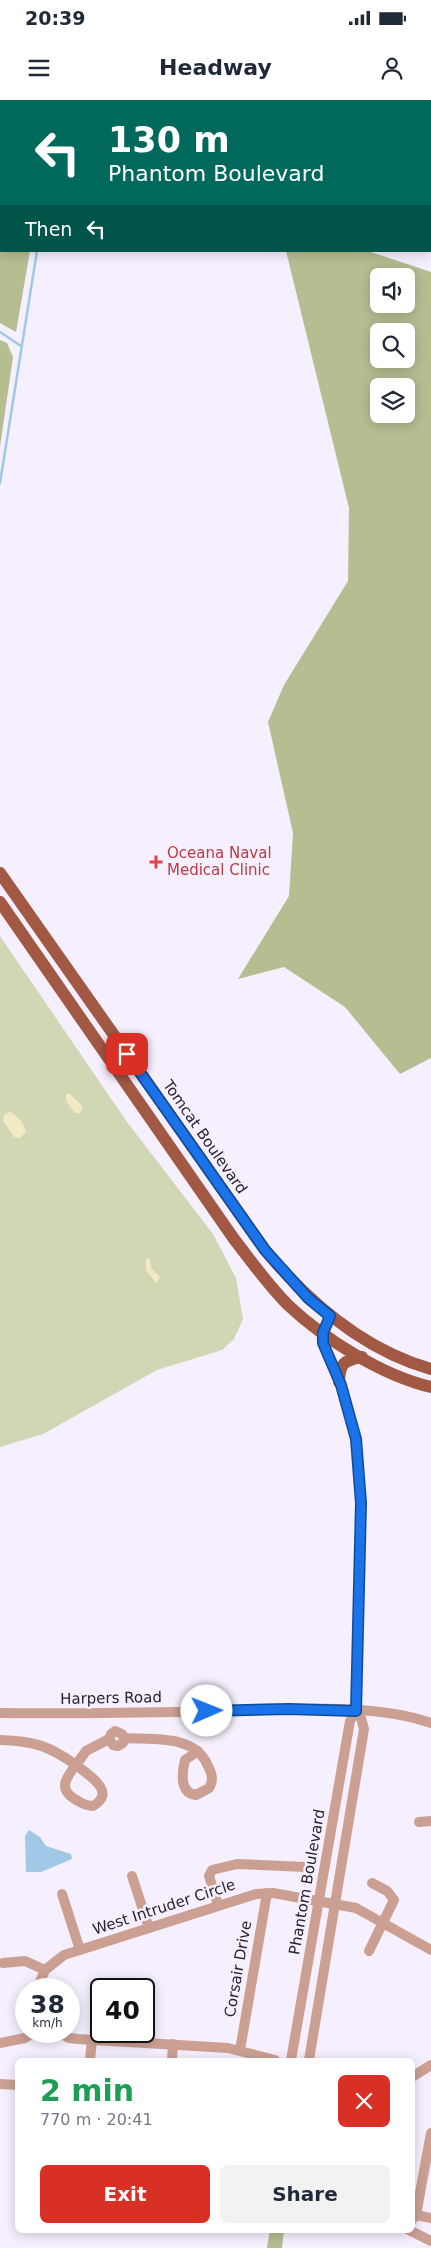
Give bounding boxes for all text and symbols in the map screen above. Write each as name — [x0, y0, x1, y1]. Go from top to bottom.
text: 20:39 — [25, 7, 85, 29]
icon: menu — [25, 54, 53, 82]
icon: person — [378, 54, 406, 82]
text: Headway — [159, 55, 272, 80]
icon: left — [25, 120, 90, 185]
text: 130 m — [108, 120, 230, 160]
text: Phantom Boulevard — [108, 161, 324, 186]
icon: left — [82, 215, 110, 243]
text: Then — [25, 218, 72, 240]
map controls — [370, 268, 415, 423]
button: sound — [370, 268, 415, 313]
button: search — [370, 323, 415, 368]
button: layers — [370, 378, 415, 423]
place label: Oceana Naval Medical Clinic — [167, 844, 272, 879]
marker: Oceana Naval Medical Clinic — [149, 855, 163, 869]
pin — [106, 1033, 148, 1075]
icon: arrive — [113, 1040, 141, 1068]
street label: Tomcat Boulevard — [159, 1076, 251, 1197]
position arrow — [180, 1684, 232, 1736]
street label: Harpers Road — [60, 1688, 162, 1708]
street label: Phantom Boulevard — [285, 1808, 329, 1956]
street label: West Intruder Circle — [90, 1875, 238, 1939]
street label: Corsair Drive — [221, 1919, 255, 2019]
speed limit sign: 40 — [90, 1978, 155, 2043]
text: 38 — [30, 1990, 65, 2019]
text: km/h — [32, 2016, 63, 2030]
text: 2 min — [40, 2073, 134, 2108]
button: close — [338, 2075, 390, 2127]
text: 770 m · 20:41 — [40, 2110, 153, 2129]
button: Exit — [40, 2165, 210, 2223]
button: Share — [220, 2165, 390, 2223]

